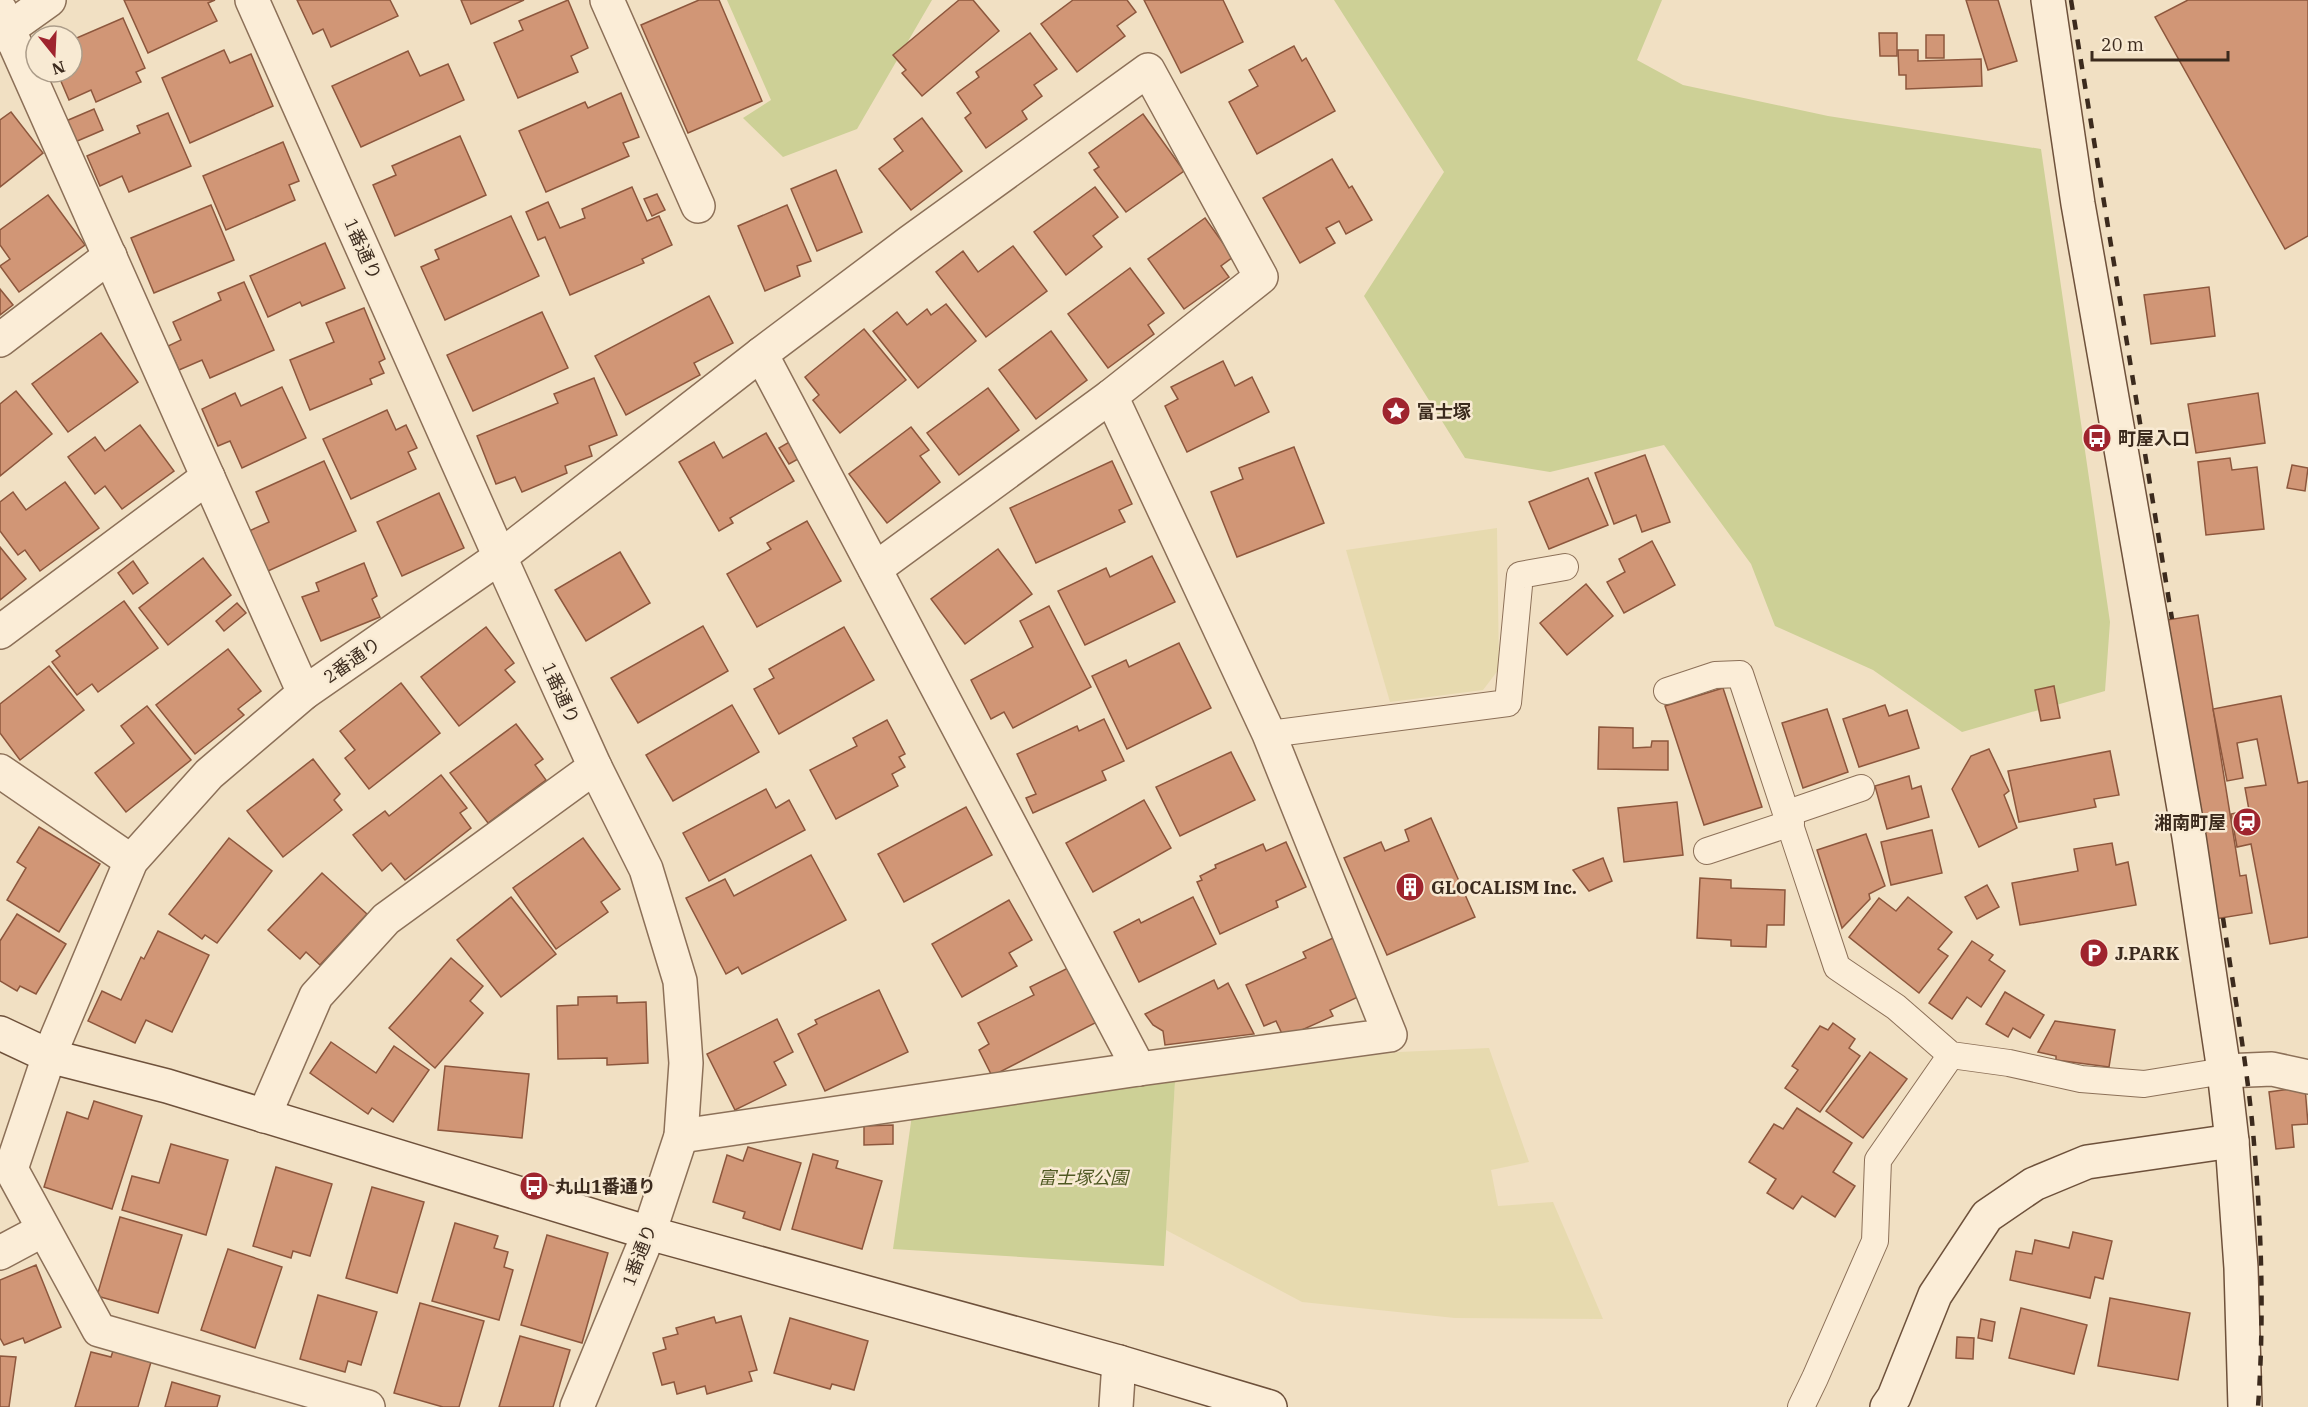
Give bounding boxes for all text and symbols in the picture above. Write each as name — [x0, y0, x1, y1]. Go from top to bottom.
north arrow — [24, 24, 84, 84]
scale bar — [2092, 24, 2228, 62]
text: 20 m — [2101, 33, 2144, 56]
text: N — [50, 57, 68, 80]
street label: 1番通り — [339, 215, 387, 283]
place icon: 富士塚 — [1380, 395, 1412, 427]
place label: 富士塚 — [1417, 400, 1471, 423]
bus stop icon: 町屋入口 — [2081, 422, 2113, 454]
place label: 町屋入口 — [2118, 427, 2190, 450]
street label: 2番通り — [319, 632, 385, 688]
street label: 1番通り — [537, 659, 585, 727]
station icon: 湘南町屋 — [2231, 806, 2263, 838]
place label: 湘南町屋 — [2154, 811, 2226, 834]
building icon: GLOCALISM Inc. — [1394, 871, 1426, 903]
place label: GLOCALISM Inc. — [1431, 876, 1577, 899]
parking icon: J.PARK — [2078, 937, 2110, 969]
place label: J.PARK — [2115, 942, 2179, 965]
park label: 富士塚公園 — [1038, 1166, 1131, 1189]
bus stop icon: 丸山1番通り — [518, 1170, 550, 1202]
place label: 丸山1番通り — [555, 1175, 656, 1198]
street label: 1番通り — [617, 1221, 661, 1289]

